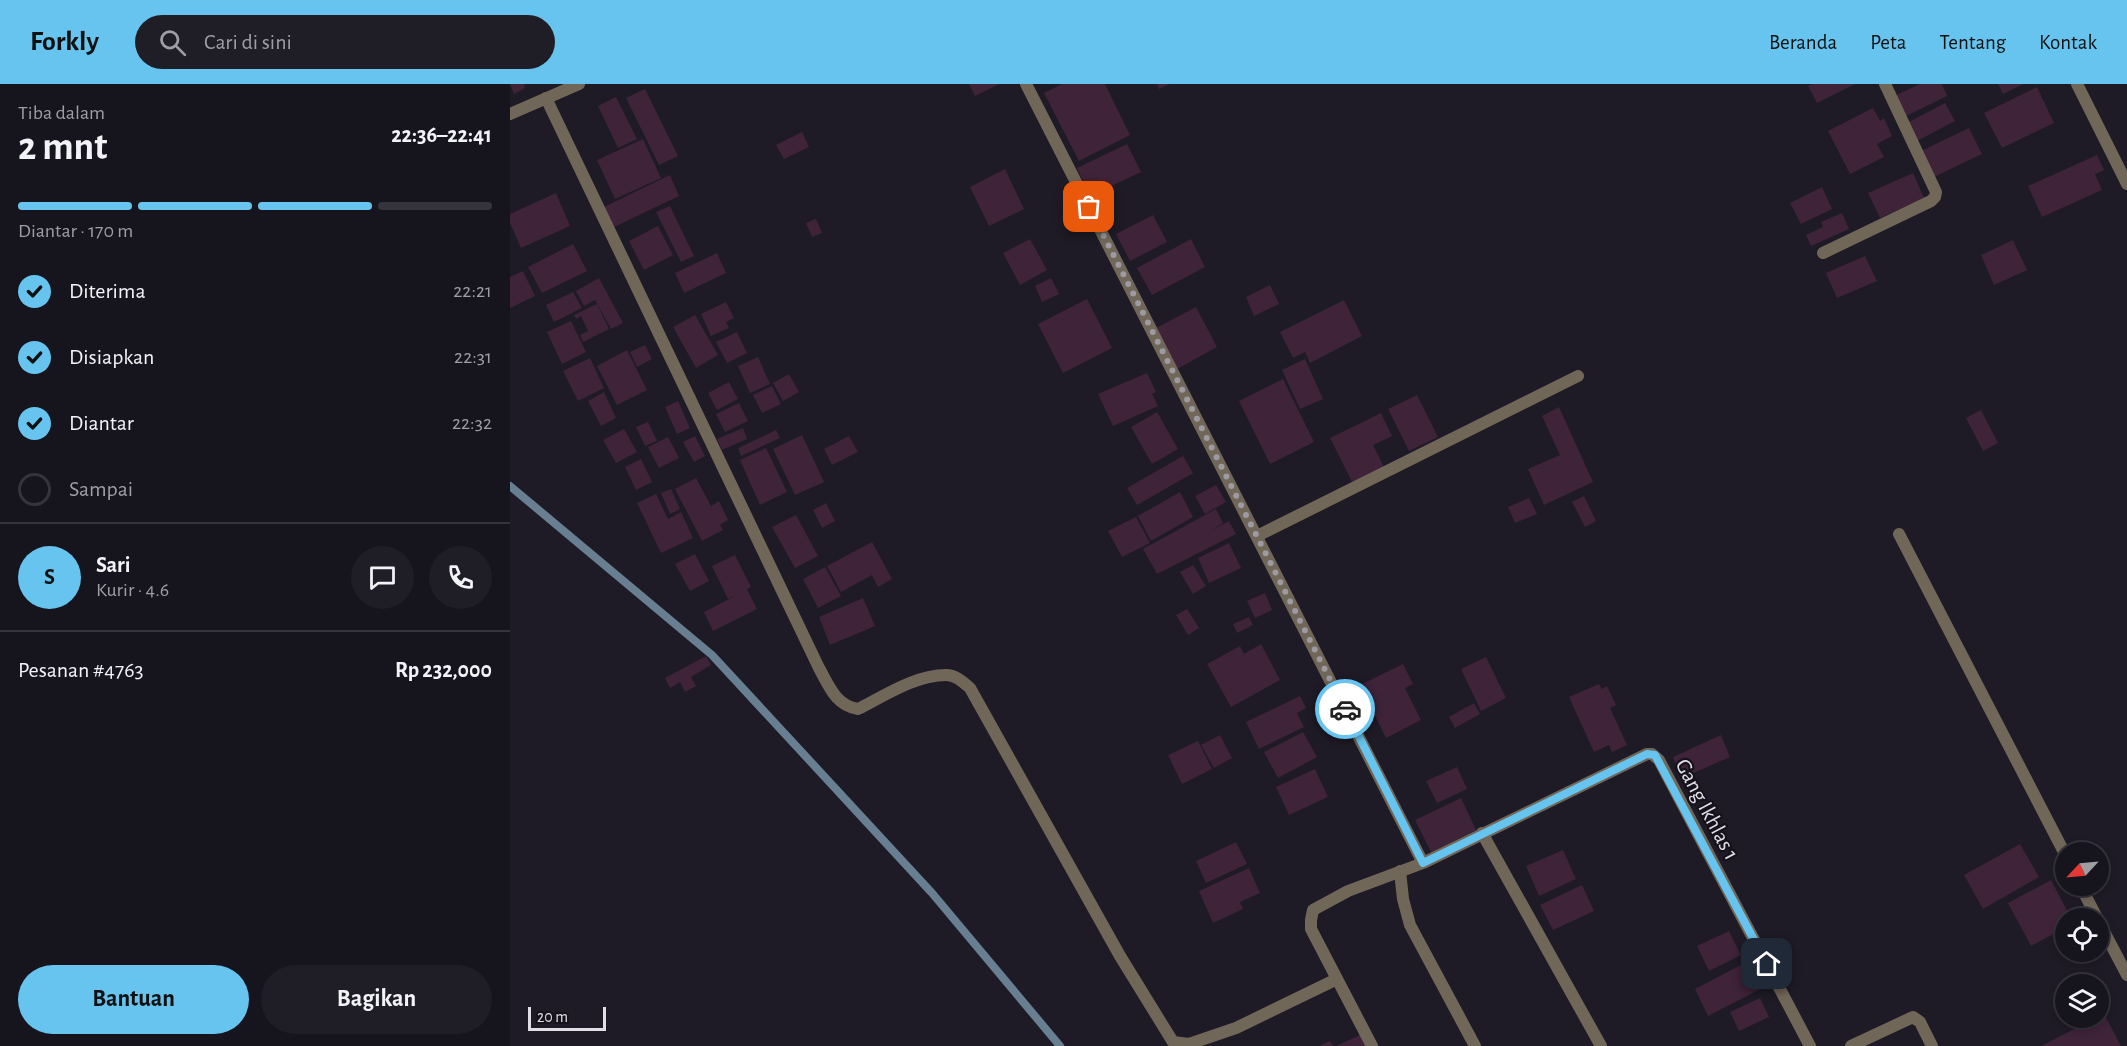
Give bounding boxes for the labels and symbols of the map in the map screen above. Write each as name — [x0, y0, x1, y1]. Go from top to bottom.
pin — [1063, 181, 1114, 232]
courier — [1315, 679, 1375, 739]
street label: Gang Ikhlas 1 — [1671, 755, 1743, 864]
north arrow — [2055, 842, 2109, 896]
pin — [1741, 938, 1792, 989]
scale bar — [528, 1004, 606, 1032]

